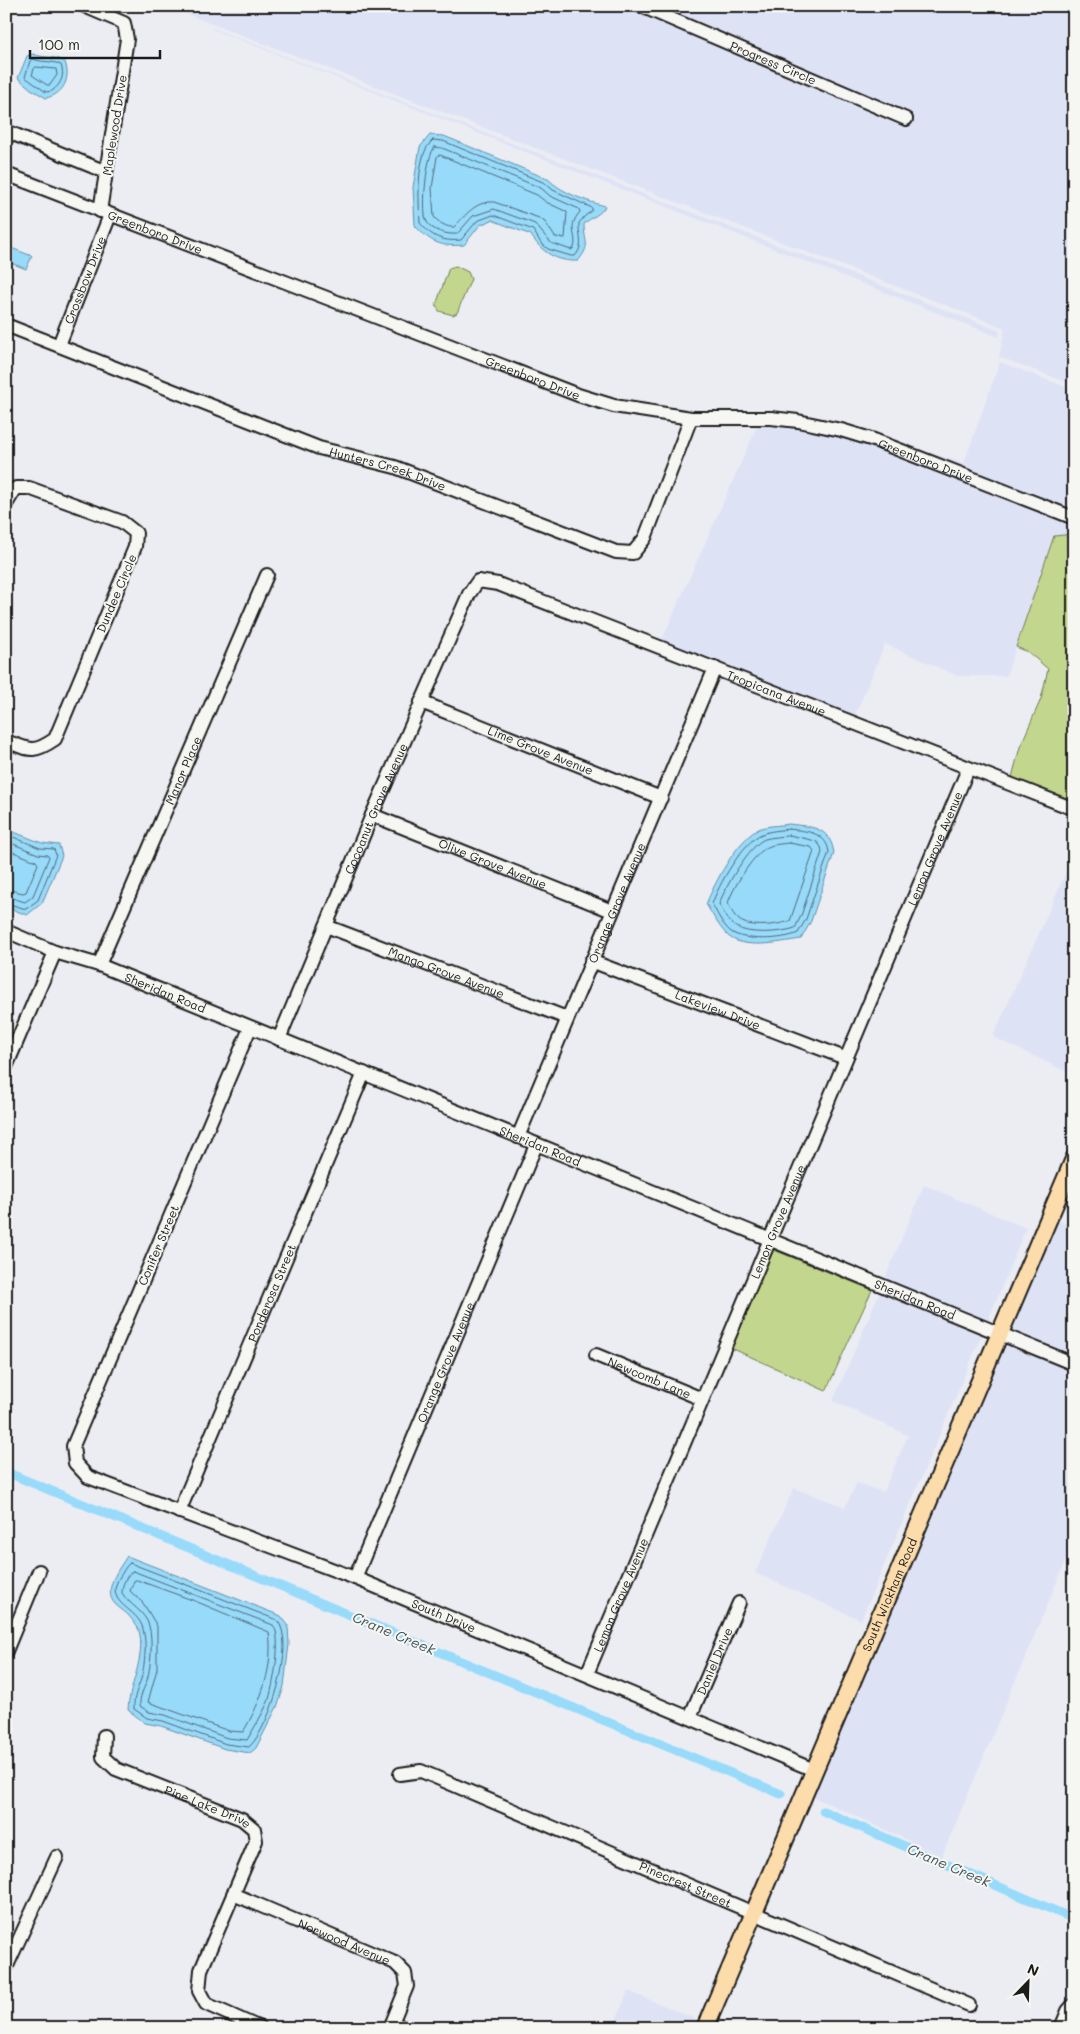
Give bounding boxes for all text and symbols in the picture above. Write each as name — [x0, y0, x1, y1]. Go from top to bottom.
scale bar — [30, 28, 160, 60]
text: 100 m — [38, 34, 80, 54]
street label: Progress Circle — [728, 37, 819, 88]
street label: Maplewood Drive — [98, 74, 130, 176]
street label: Greenboro Drive — [106, 206, 205, 257]
street label: Crossbow Drive — [60, 234, 109, 326]
street label: Greenboro Drive — [484, 352, 583, 403]
street label: Greenboro Drive — [876, 435, 975, 486]
street label: Hunters Creek Drive — [328, 443, 448, 494]
street label: Dundee Circle — [92, 551, 140, 635]
street label: Tropicana Avenue — [725, 666, 828, 719]
street label: Lime Grove Avenue — [486, 722, 596, 778]
street label: Manor Place — [161, 734, 205, 807]
street label: Cocoanut Grove Avenue — [340, 740, 411, 876]
street label: Lemon Grove Avenue — [904, 789, 966, 908]
street label: Olive Grove Avenue — [436, 834, 549, 892]
street label: Orange Grove Avenue — [584, 840, 649, 965]
street label: Mango Grove Avenue — [386, 943, 507, 1001]
street label: Sheridan Road — [123, 968, 209, 1016]
street label: Lakeview Drive — [673, 986, 763, 1033]
street label: Sheridan Road — [497, 1122, 584, 1169]
street label: Lemon Grove Avenue — [746, 1162, 809, 1281]
street label: Conifer Street — [134, 1202, 182, 1288]
street label: Ponderosa Street — [244, 1241, 299, 1344]
street label: Sheridan Road — [872, 1275, 958, 1323]
street label: Orange Grove Avenue — [413, 1299, 478, 1425]
street label: Newcomb Lane — [606, 1353, 694, 1402]
street label: Lemon Grove Avenue — [589, 1535, 651, 1654]
street label: South Wickham Road — [858, 1535, 920, 1654]
street label: South Drive — [409, 1595, 478, 1636]
water label: Crane Creek — [350, 1607, 439, 1659]
street label: Daniel Drive — [692, 1625, 736, 1697]
street label: Pine Lake Drive — [162, 1781, 255, 1831]
water label: Crane Creek — [905, 1839, 994, 1891]
street label: Pinecrest Street — [637, 1857, 734, 1911]
street label: Norwood Avenue — [296, 1915, 393, 1968]
north arrow — [1002, 1956, 1052, 2006]
text: N — [1025, 1959, 1042, 1980]

